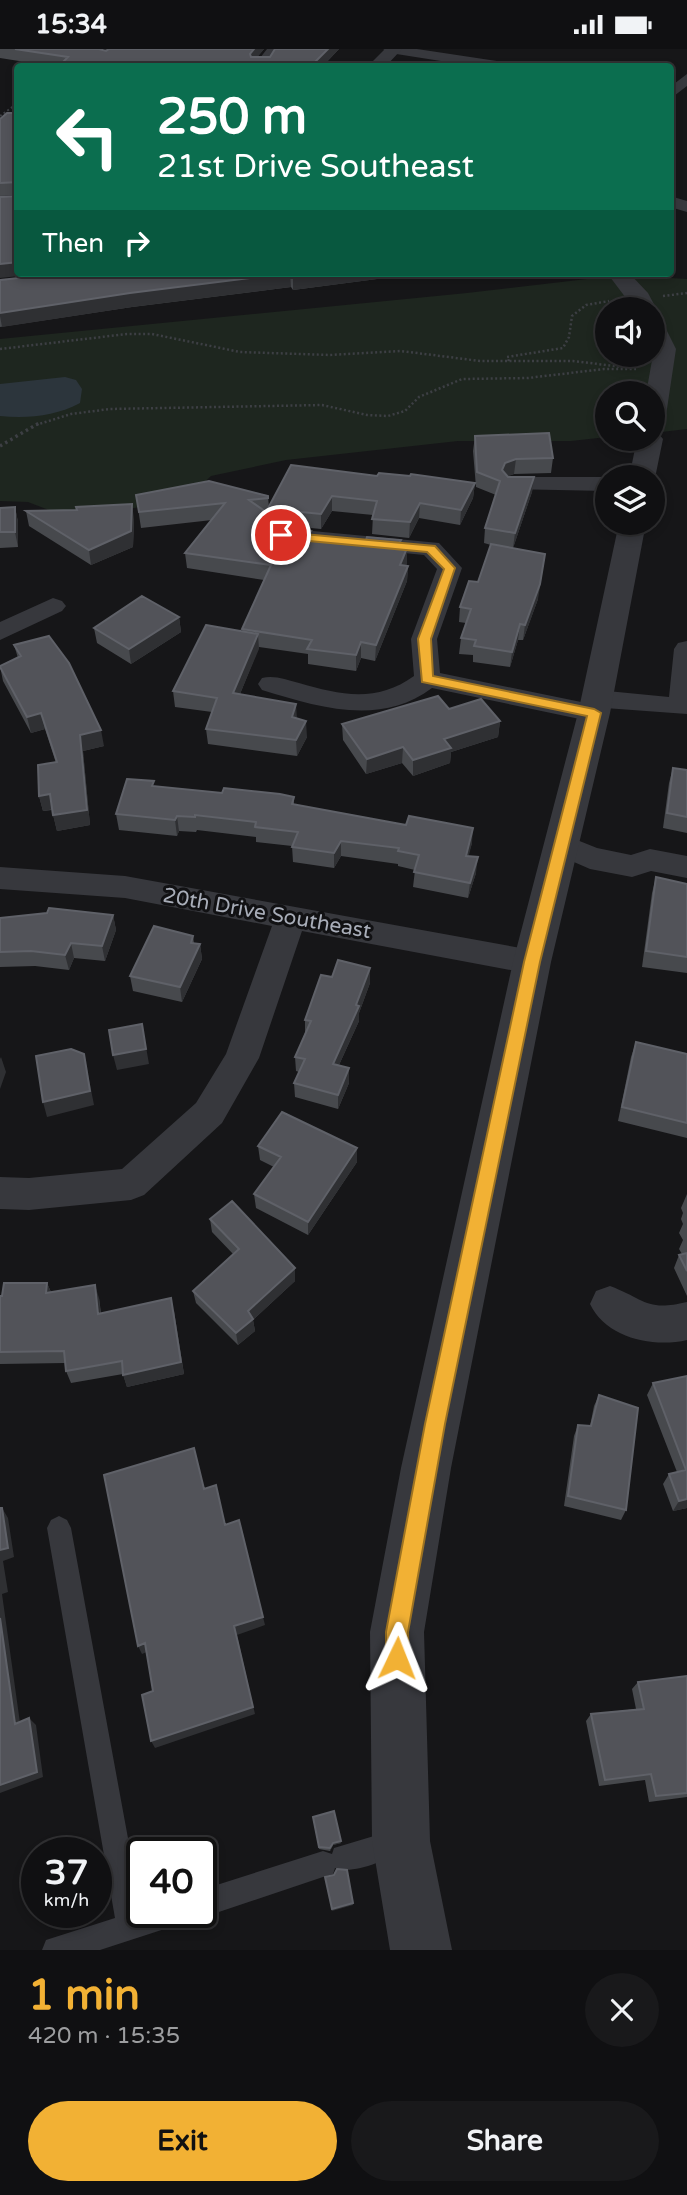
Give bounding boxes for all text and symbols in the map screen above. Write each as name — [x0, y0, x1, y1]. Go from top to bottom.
text: 15:34 — [35, 9, 107, 40]
text: 250 m — [157, 88, 307, 147]
icon: left — [42, 91, 133, 182]
text: 21st Drive Southeast — [157, 148, 474, 186]
icon: right — [118, 224, 156, 262]
text: Then — [42, 228, 104, 259]
map controls — [595, 297, 665, 535]
button: sound — [595, 297, 665, 367]
button: search — [595, 381, 665, 451]
button: layers — [595, 465, 665, 535]
pin — [251, 505, 311, 565]
icon: arrive — [262, 516, 300, 554]
street label: 20th Drive Southeast — [161, 883, 373, 944]
position arrow — [360, 1621, 434, 1695]
speed limit sign: 40 — [126, 1837, 217, 1928]
text: 37 — [45, 1852, 88, 1894]
text: km/h — [44, 1889, 89, 1911]
text: 1 min — [28, 1970, 140, 2021]
button: close — [585, 1973, 659, 2047]
text: 420 m · 15:35 — [28, 2022, 180, 2050]
button: Exit — [28, 2101, 337, 2181]
button: Share — [351, 2101, 659, 2181]

